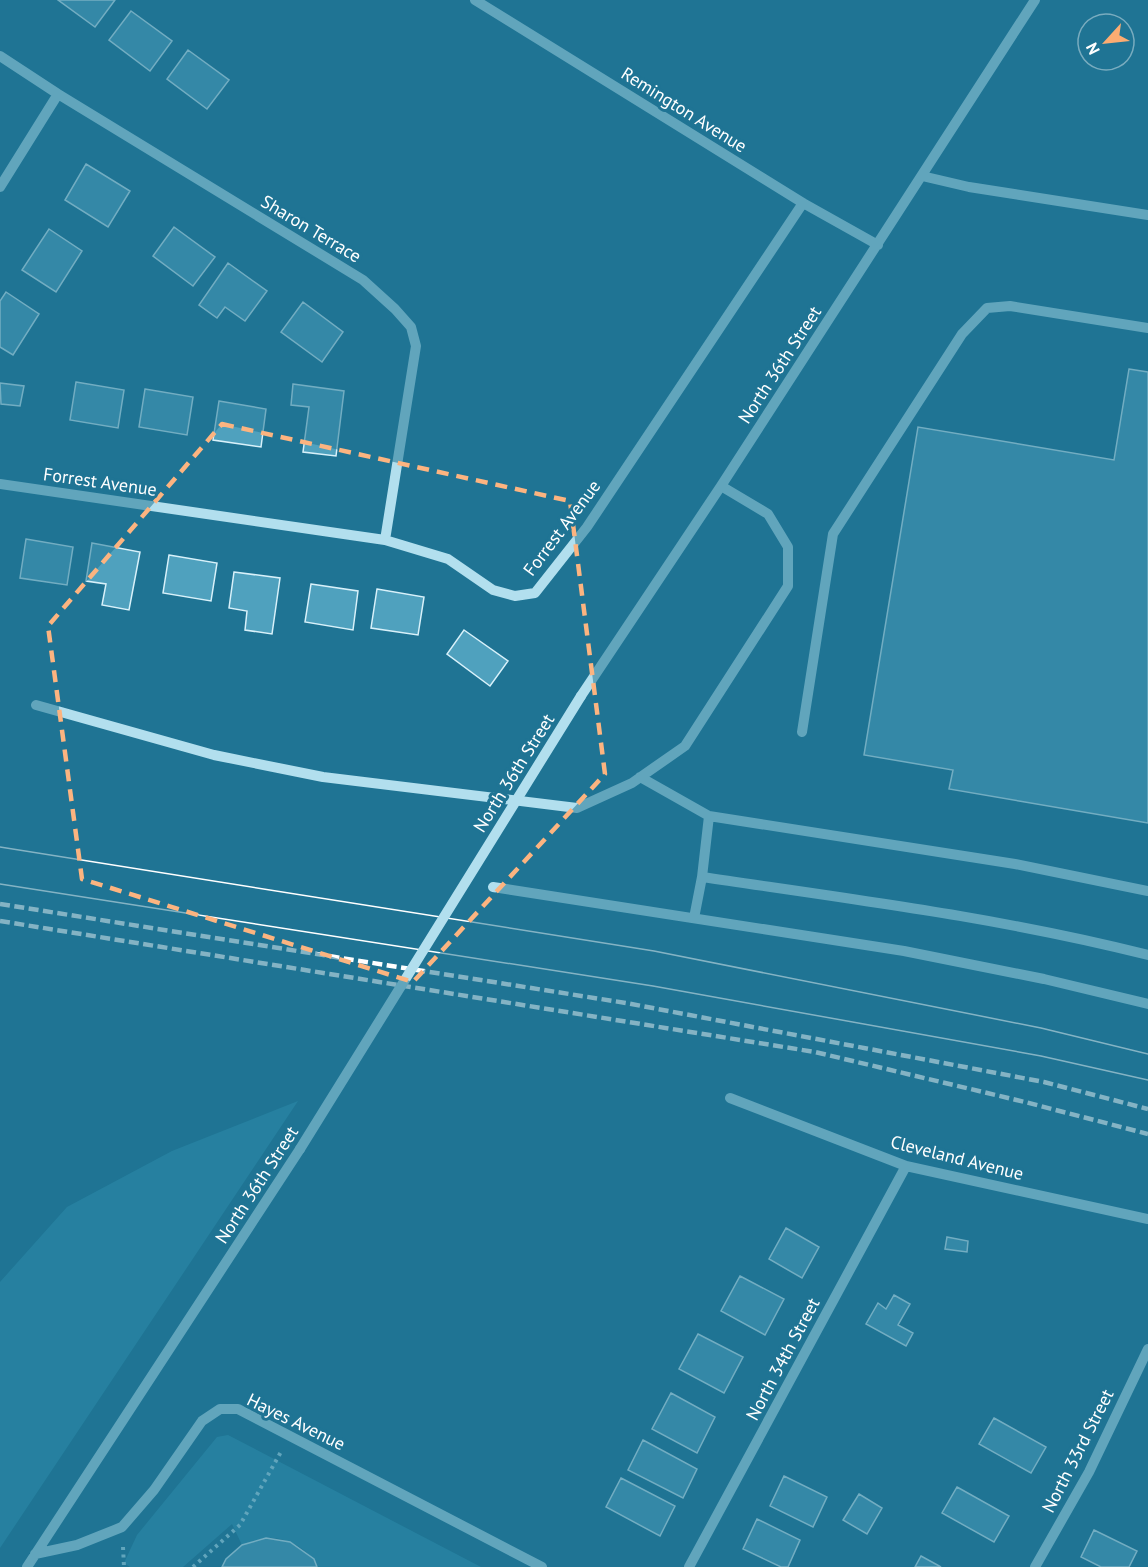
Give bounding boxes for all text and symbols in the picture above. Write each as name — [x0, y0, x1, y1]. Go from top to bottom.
north arrow — [1076, 12, 1136, 72]
text: N — [1081, 40, 1104, 58]
street label: Remington Avenue — [617, 62, 751, 157]
street label: Sharon Terrace — [257, 190, 366, 268]
street label: North 36th Street — [733, 302, 826, 428]
street label: Forrest Avenue — [42, 462, 158, 501]
street label: Forrest Avenue — [518, 475, 605, 580]
street label: North 36th Street — [468, 709, 559, 836]
street label: North 36th Street — [210, 1122, 303, 1248]
street label: Cleveland Avenue — [888, 1130, 1026, 1185]
street label: North 34th Street — [741, 1294, 825, 1424]
street label: North 33rd Street — [1037, 1385, 1119, 1516]
street label: Hayes Avenue — [243, 1388, 349, 1455]

